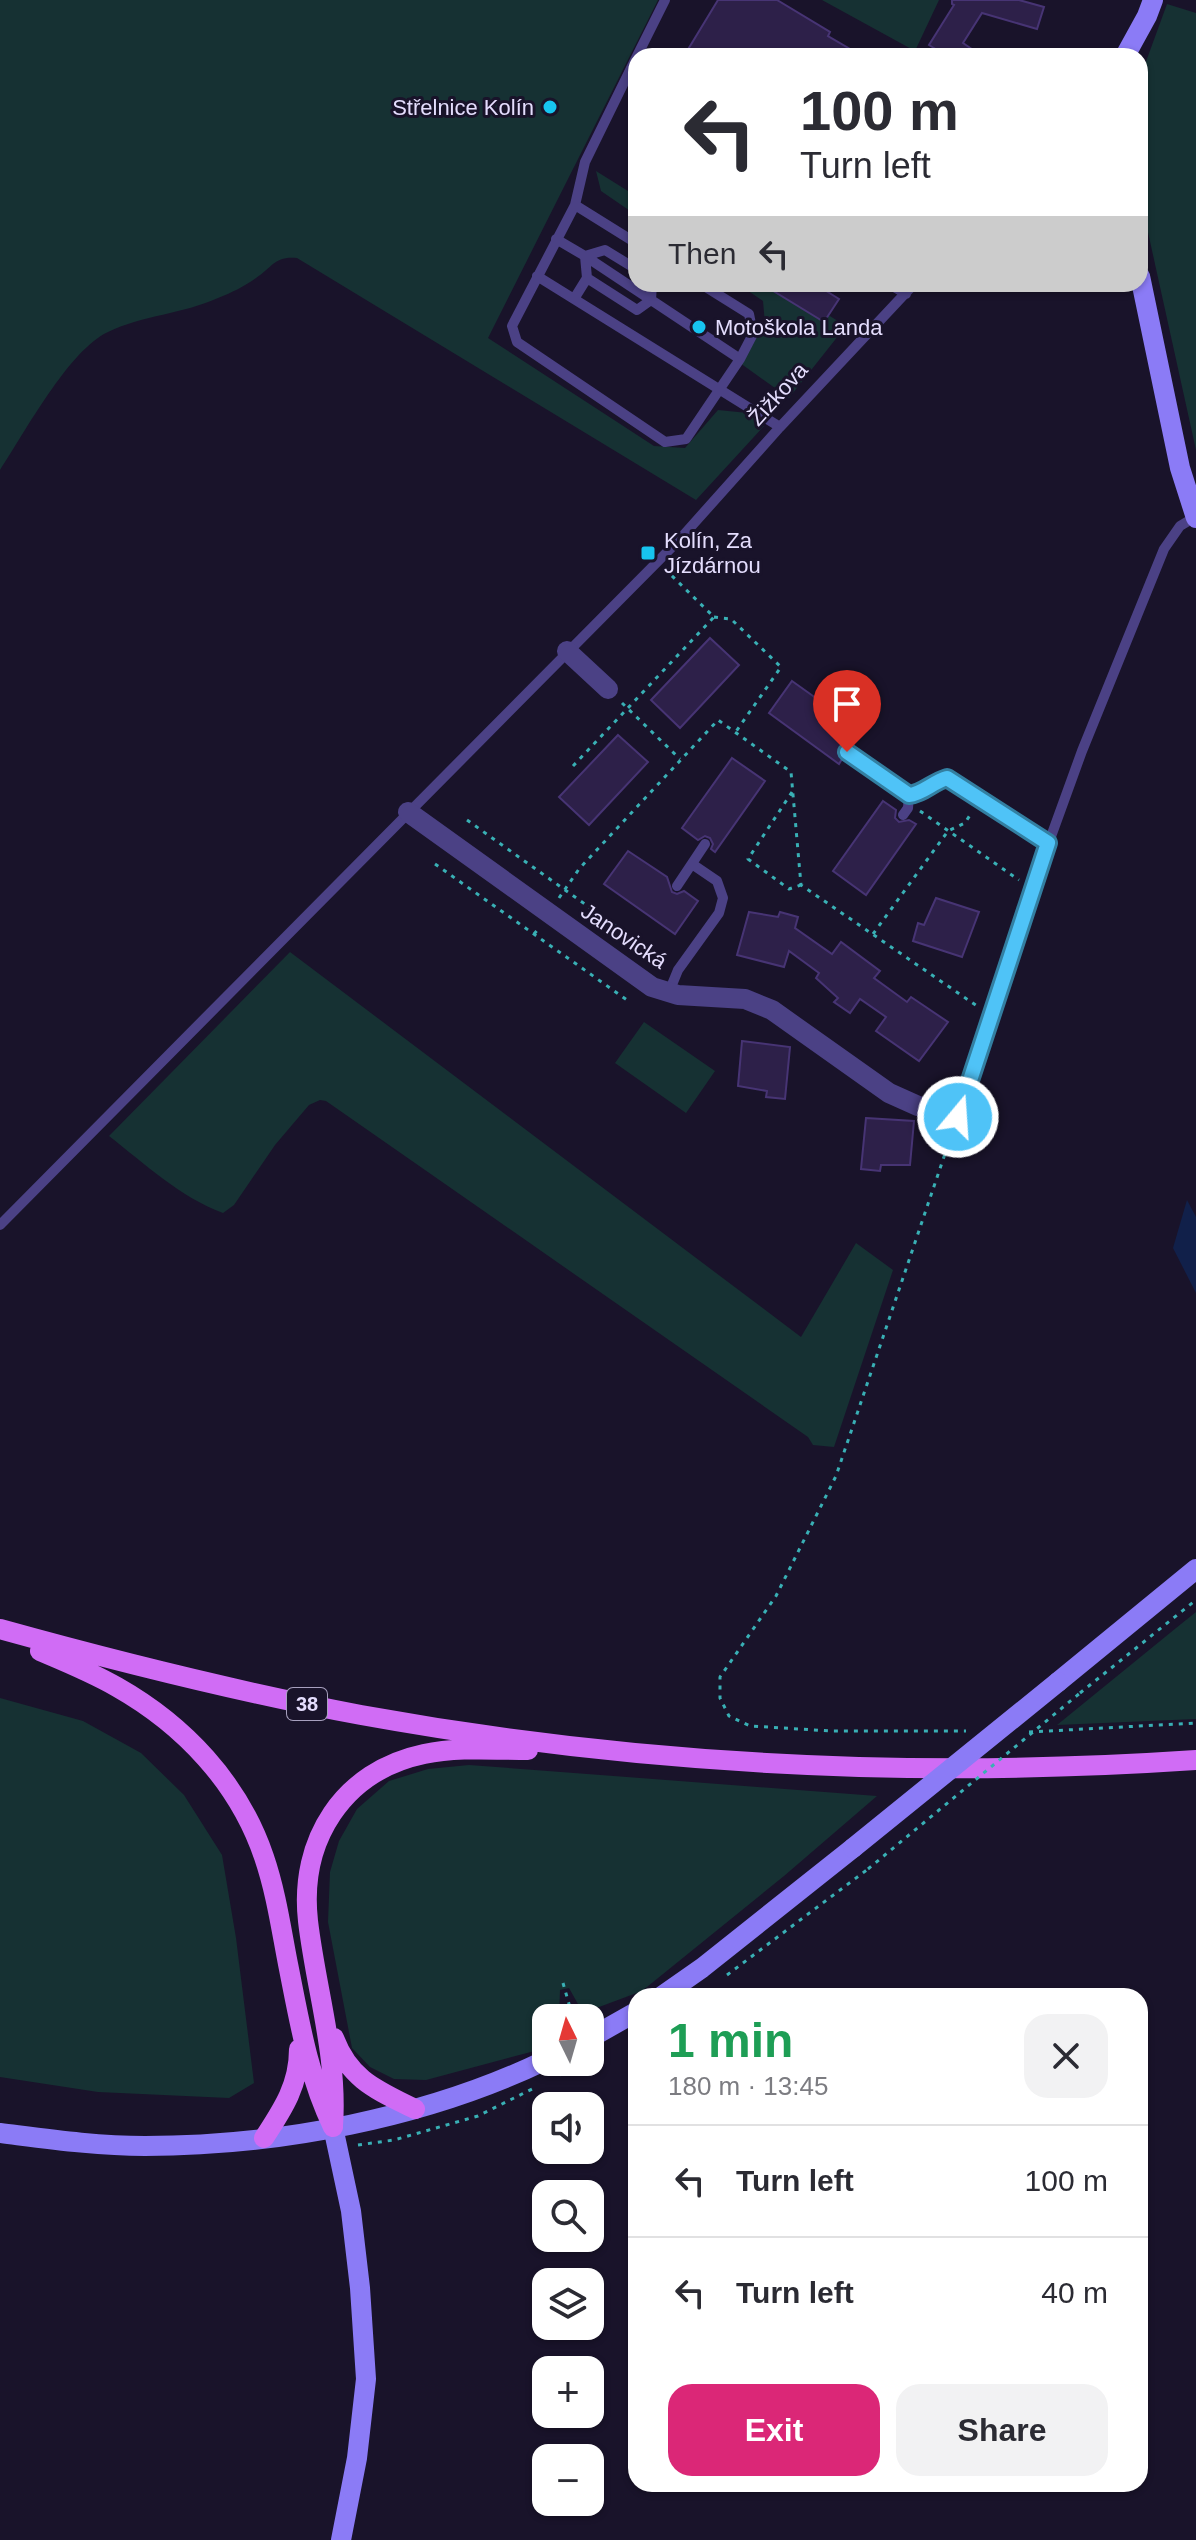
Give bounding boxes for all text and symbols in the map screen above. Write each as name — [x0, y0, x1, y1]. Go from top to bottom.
text: 100 m — [800, 79, 959, 142]
icon: left — [668, 80, 772, 184]
place label: Střelnice Kolín — [392, 95, 534, 120]
marker: Střelnice Kolín — [541, 98, 559, 116]
text: Turn left — [800, 145, 931, 186]
icon: left — [752, 232, 796, 276]
text: Then — [668, 237, 736, 270]
place label: Motoškola Landa — [715, 315, 883, 340]
marker: Motoškola Landa — [690, 318, 708, 336]
street label: Žižkova — [743, 357, 813, 431]
place label: Kolín, Za Jízdárnou — [664, 528, 761, 578]
marker: Kolín, Za Jízdárnou — [639, 544, 657, 562]
pin — [813, 670, 881, 752]
icon: arrive — [825, 682, 869, 726]
street label: Janovická — [576, 898, 672, 974]
position arrow — [916, 1075, 1000, 1159]
road number: 38 — [287, 1688, 327, 1720]
north arrow — [532, 2004, 604, 2076]
map controls — [532, 2004, 604, 2516]
text: 1 min — [668, 2014, 793, 2067]
button: close — [1024, 2014, 1108, 2098]
text: 180 m · 13:45 — [668, 2071, 828, 2101]
button: sound — [532, 2092, 604, 2164]
icon: left — [668, 2159, 712, 2203]
text: Turn left — [736, 2164, 854, 2197]
text: 100 m — [1025, 2164, 1108, 2197]
button: search — [532, 2180, 604, 2252]
button: layers — [532, 2268, 604, 2340]
icon: left — [668, 2271, 712, 2315]
text: Turn left — [736, 2276, 854, 2309]
text: 40 m — [1041, 2276, 1108, 2309]
button: + — [532, 2356, 604, 2428]
button: Exit — [668, 2384, 880, 2476]
button: Share — [896, 2384, 1108, 2476]
button: − — [532, 2444, 604, 2516]

